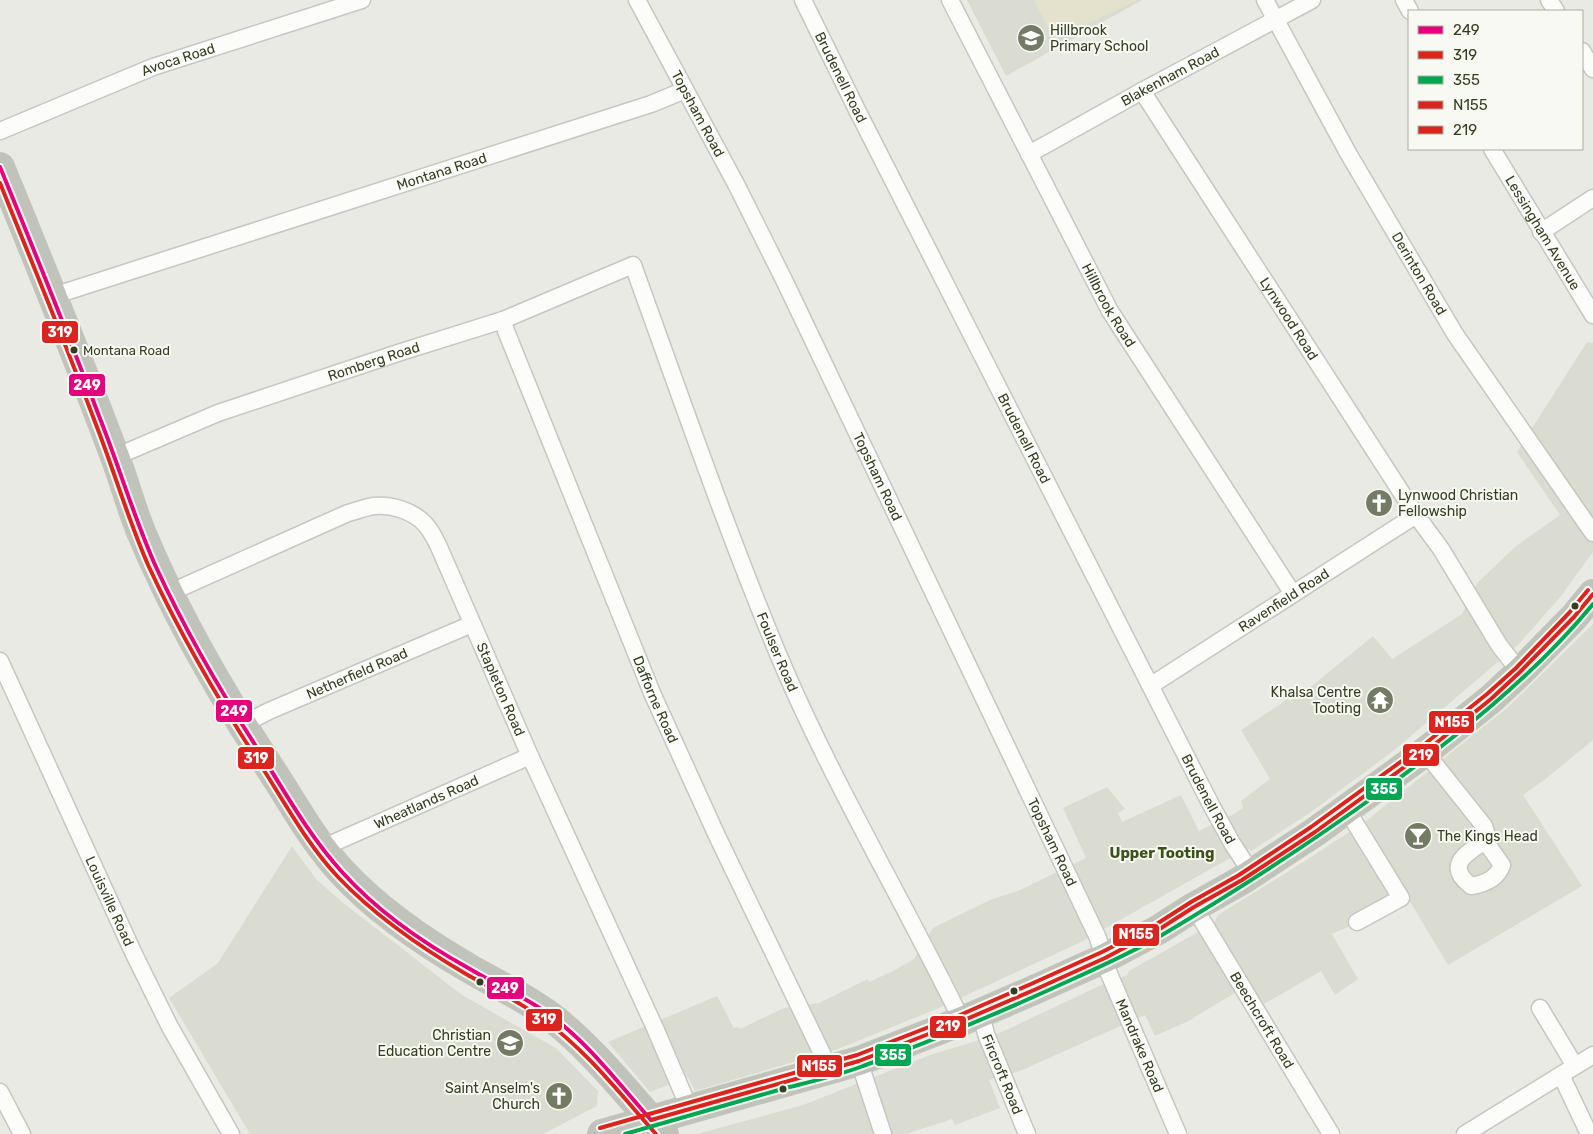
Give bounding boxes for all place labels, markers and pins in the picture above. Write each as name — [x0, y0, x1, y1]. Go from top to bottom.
place label: Hillbrook Primary School — [1050, 22, 1148, 55]
school or university icon: Hillbrook Primary School — [1016, 23, 1046, 53]
place label: Montana Road — [83, 343, 170, 358]
marker: Montana Road — [69, 345, 79, 355]
place label: Lynwood Christian Fellowship — [1398, 487, 1518, 520]
church icon: Lynwood Christian Fellowship — [1364, 488, 1394, 518]
unlabelled marker — [1570, 601, 1580, 611]
place label: Khalsa Centre Tooting — [1271, 684, 1361, 717]
temple icon: Khalsa Centre Tooting — [1365, 685, 1395, 715]
bar icon: The Kings Head — [1403, 821, 1433, 851]
place label: The Kings Head — [1437, 828, 1538, 845]
unlabelled marker — [475, 977, 485, 987]
unlabelled marker — [1009, 986, 1019, 996]
place label: Christian Education Centre — [378, 1027, 491, 1060]
school or university icon: Christian Education Centre — [495, 1028, 525, 1058]
place label: Saint Anselm's Church — [445, 1080, 540, 1113]
church icon: Saint Anselm's Church — [544, 1081, 574, 1111]
unlabelled marker — [778, 1084, 788, 1094]

